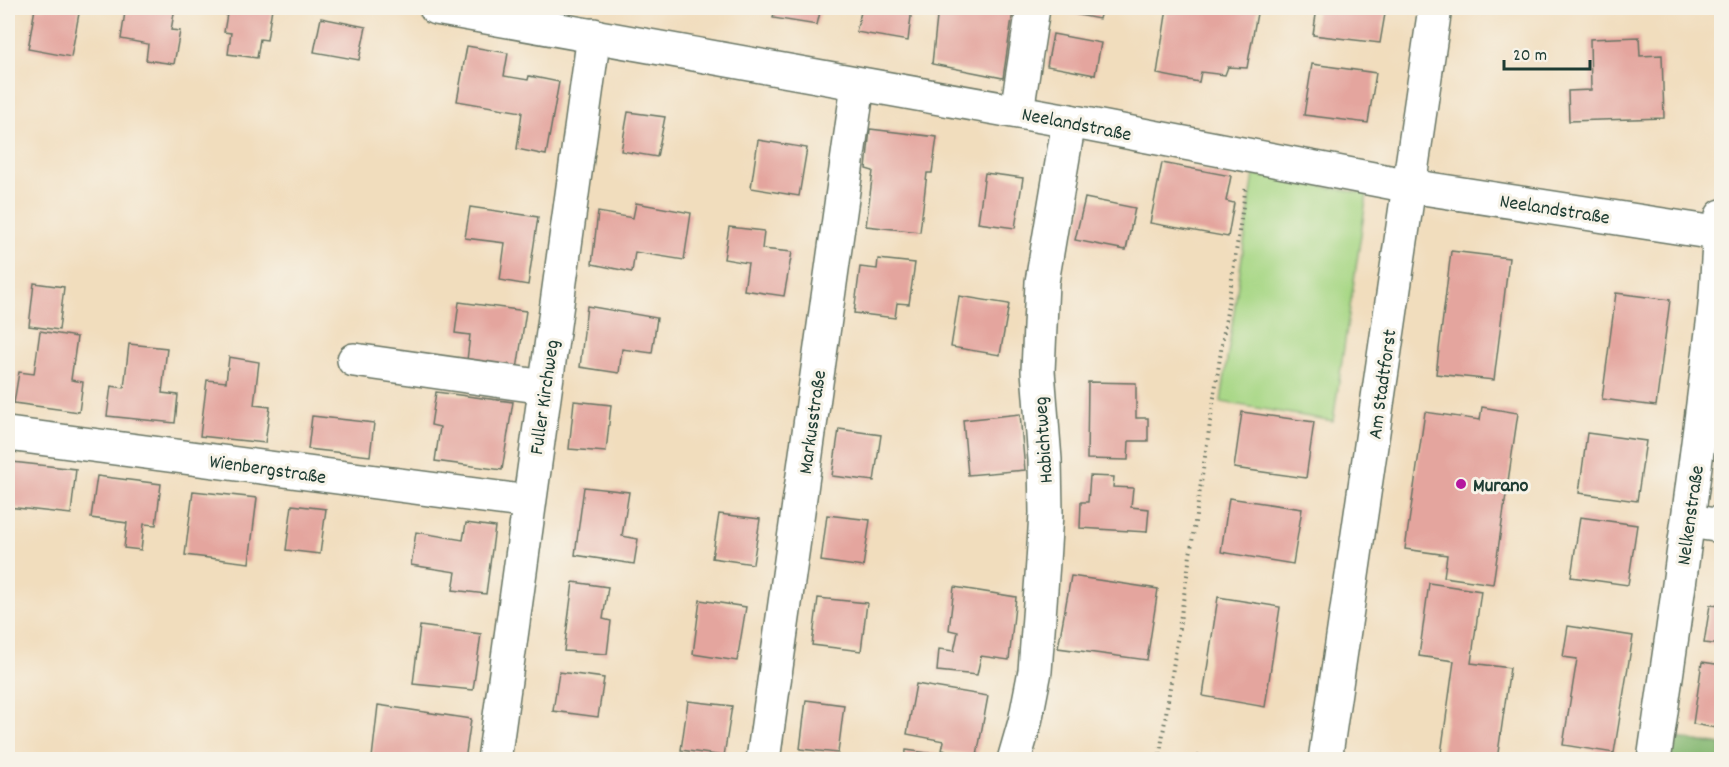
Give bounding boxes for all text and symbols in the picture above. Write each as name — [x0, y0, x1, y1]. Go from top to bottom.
scale bar — [1504, 33, 1590, 71]
text: 20 m — [1513, 44, 1547, 69]
street label: Neelandstraße — [1019, 102, 1134, 150]
street label: Neelandstraße — [1497, 188, 1612, 234]
street label: Am Stadtforst — [1362, 328, 1406, 441]
street label: Fuller Kirchweg — [524, 338, 568, 457]
street label: Markusstraße — [793, 368, 835, 476]
street label: Habichtweg — [1028, 395, 1062, 484]
street label: Wienbergstraße — [207, 449, 328, 493]
street label: Nelkenstraße — [1671, 463, 1713, 567]
place label: Murano — [1473, 473, 1528, 501]
marker: Murano — [1454, 477, 1468, 491]

